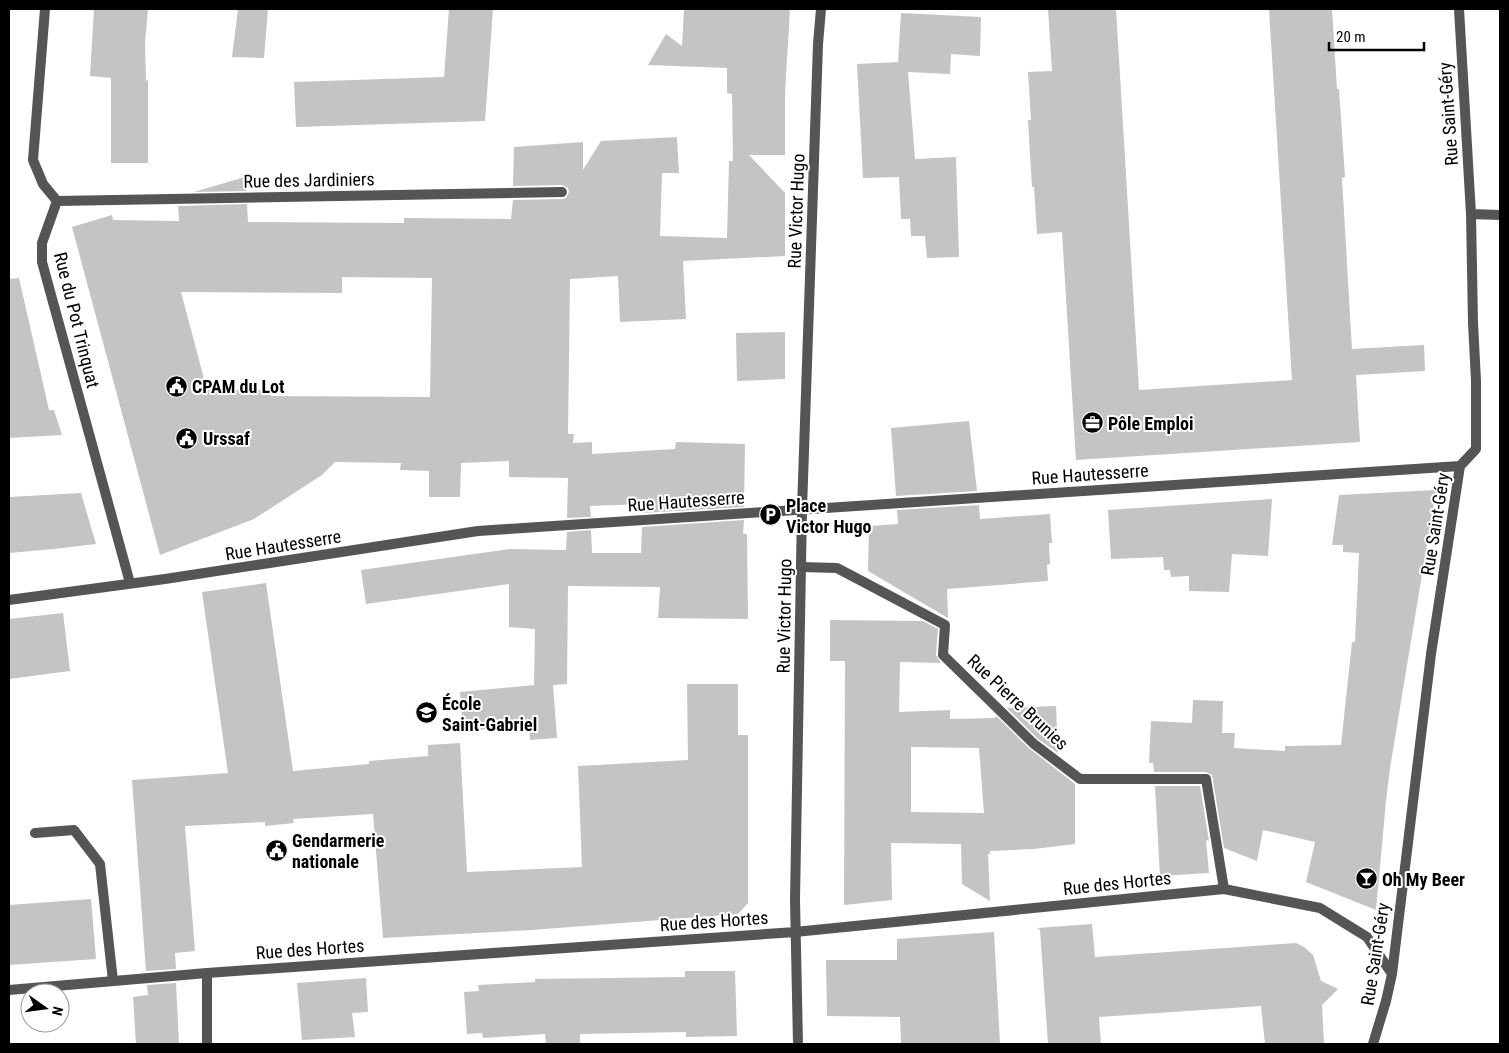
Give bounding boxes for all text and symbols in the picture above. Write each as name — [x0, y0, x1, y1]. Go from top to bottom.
scale bar — [1329, 20, 1424, 52]
text: 20 m — [1336, 28, 1366, 46]
street label: Rue Saint-Géry — [1434, 61, 1462, 166]
street label: Rue Victor Hugo — [784, 153, 808, 269]
street label: Rue des Jardiniers — [243, 168, 375, 192]
street label: Rue du Pot Trinquat — [50, 250, 104, 390]
public building icon: CPAM du Lot — [164, 374, 188, 398]
place label: CPAM du Lot — [192, 376, 285, 397]
office icon: Pôle Emploi — [1080, 411, 1104, 435]
place label: Pôle Emploi — [1108, 413, 1194, 434]
public building icon: Urssaf — [175, 426, 199, 450]
place label: Urssaf — [203, 428, 250, 449]
street label: Rue Hautesserre — [1031, 459, 1149, 489]
street label: Rue Saint-Géry — [1417, 471, 1454, 577]
street label: Rue Hautesserre — [627, 486, 745, 516]
place label: Place Victor Hugo — [786, 495, 871, 537]
parking icon: Place Victor Hugo — [758, 503, 782, 527]
street label: Rue Hautesserre — [223, 525, 343, 565]
street label: Rue Victor Hugo — [772, 558, 796, 674]
street label: Rue Pierre Brunies — [963, 650, 1073, 754]
place label: École Saint-Gabriel — [442, 693, 537, 735]
school or university icon: École Saint-Gabriel — [414, 701, 438, 725]
place label: Gendarmerie nationale — [292, 830, 385, 872]
public building icon: Gendarmerie nationale — [264, 838, 288, 862]
street label: Rue des Hortes — [1062, 867, 1172, 899]
bar icon: Oh My Beer — [1354, 867, 1378, 891]
place label: Oh My Beer — [1382, 869, 1465, 890]
street label: Rue Saint-Géry — [1357, 901, 1394, 1007]
street label: Rue des Hortes — [659, 907, 769, 935]
street label: Rue des Hortes — [255, 935, 365, 963]
north arrow — [20, 983, 70, 1033]
text: N — [49, 1005, 66, 1017]

